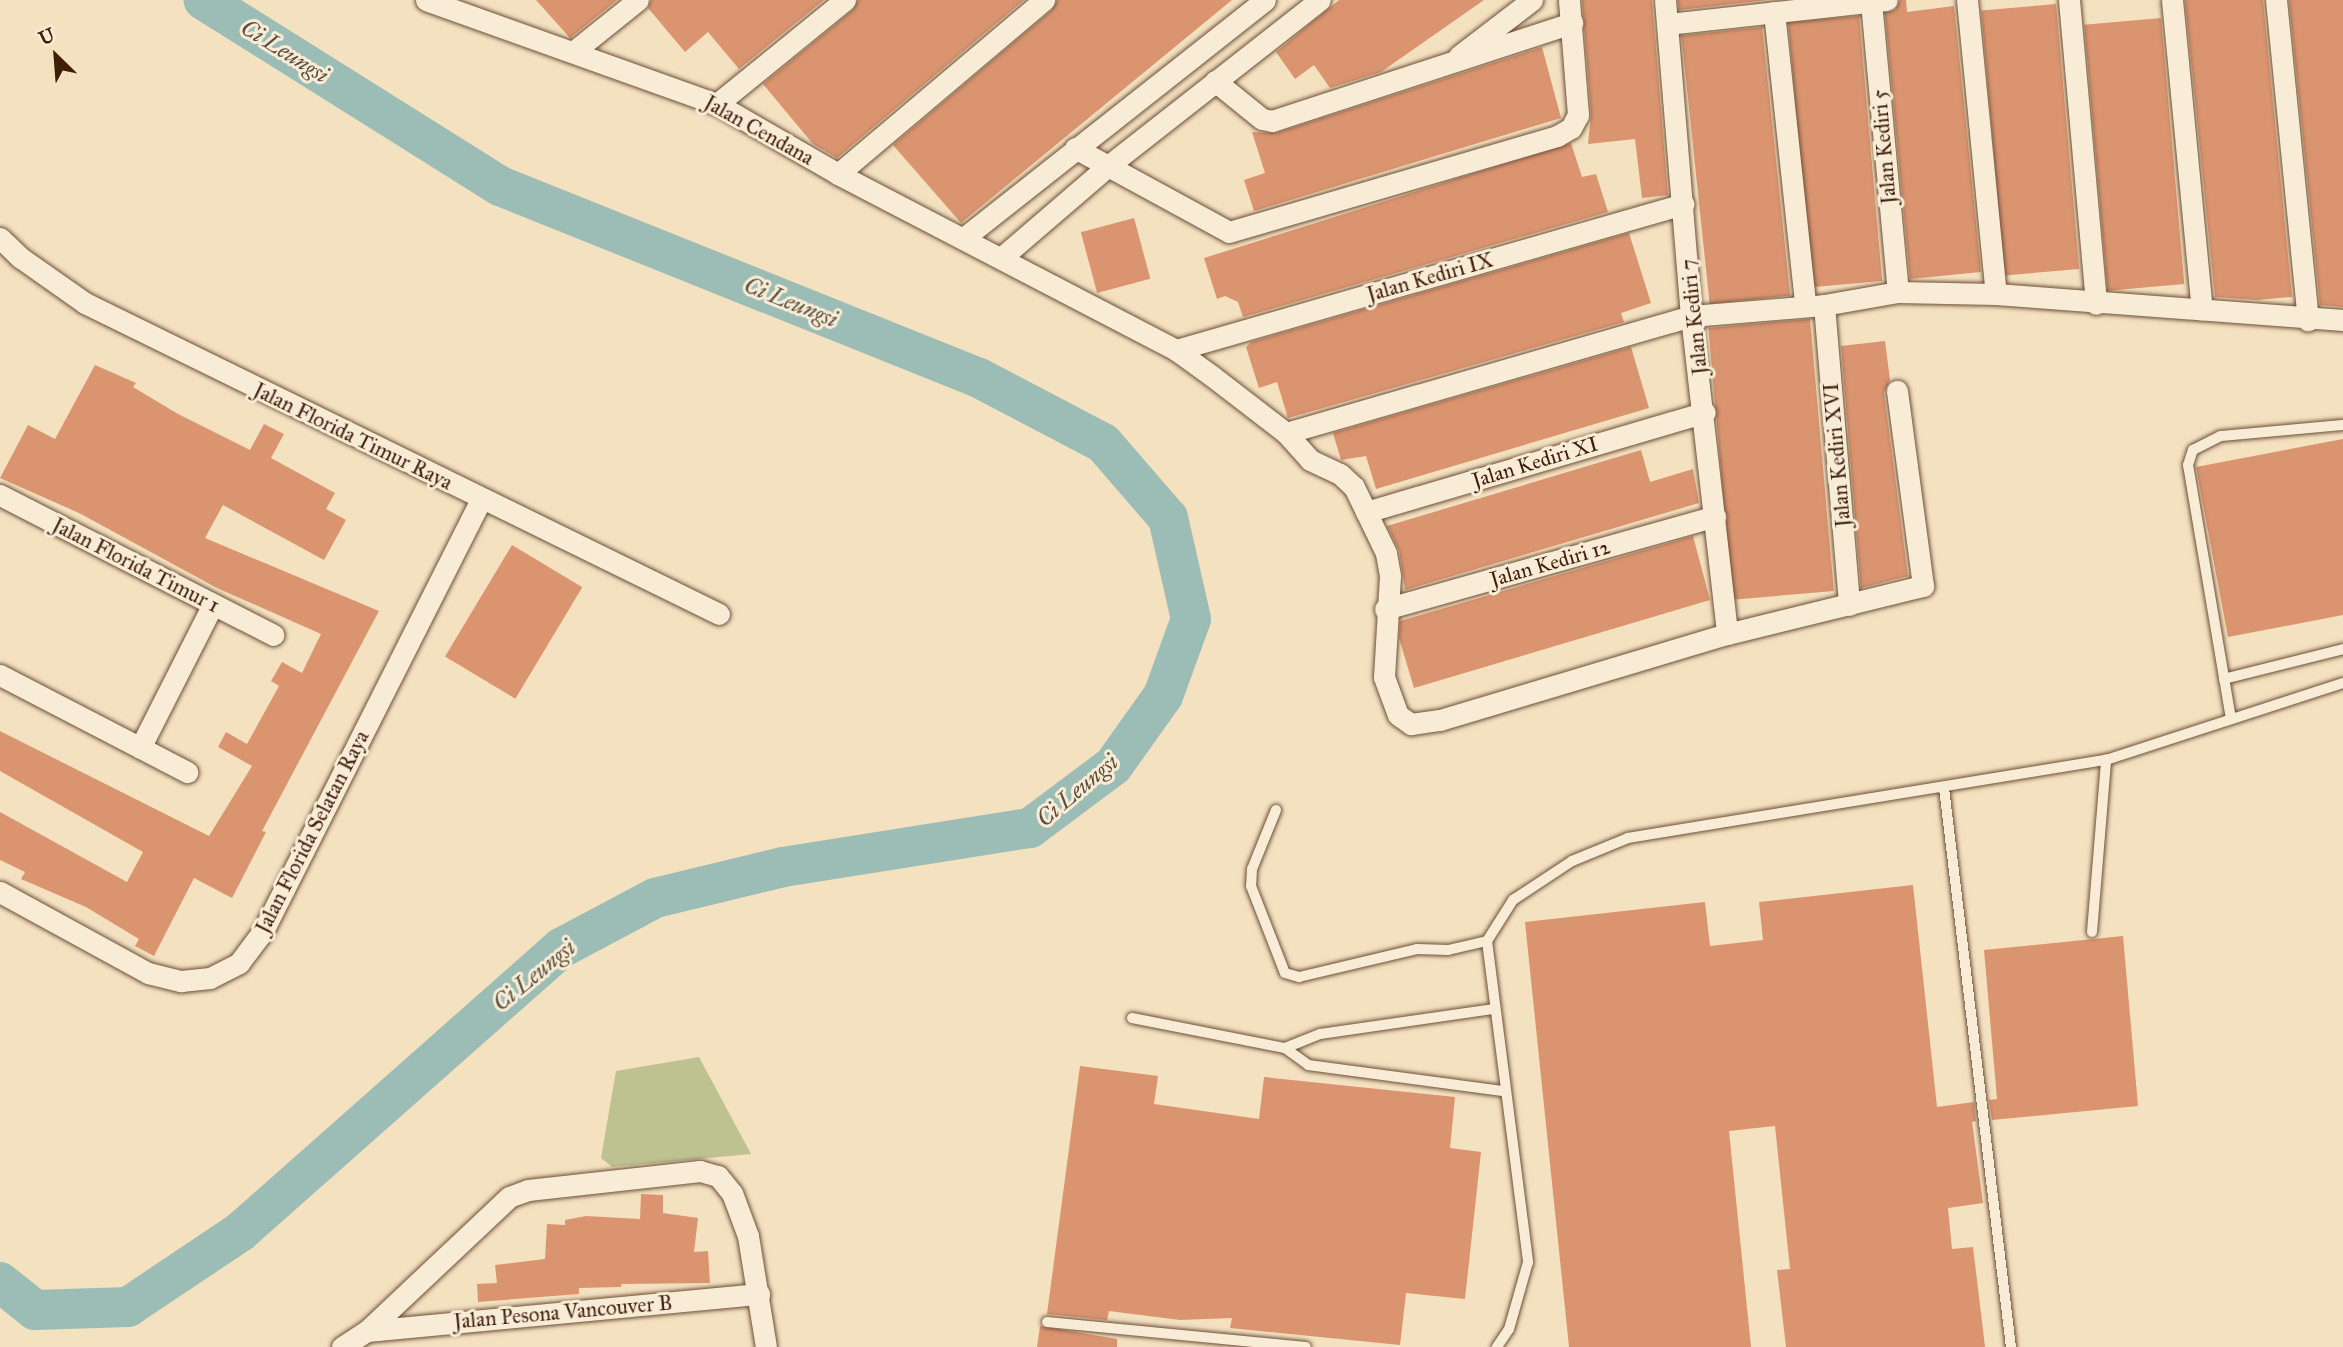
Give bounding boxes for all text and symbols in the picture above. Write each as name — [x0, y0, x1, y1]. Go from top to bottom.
water label: Ci Leungsi — [236, 13, 334, 89]
north arrow — [21, 21, 91, 91]
text: U — [35, 23, 59, 50]
street label: Jalan Kediri 5 — [1866, 89, 1902, 205]
street label: Jalan Cendana — [700, 90, 818, 170]
street label: Jalan Kediri IX — [1364, 247, 1496, 307]
street label: Jalan Kediri 7 — [1675, 258, 1713, 376]
water label: Ci Leungsi — [740, 271, 842, 333]
street label: Jalan Florida Timur Raya — [249, 377, 457, 495]
street label: Jalan Kediri XVI — [1818, 382, 1856, 528]
street label: Jalan Kediri XI — [1469, 431, 1601, 493]
street label: Jalan Florida Timur 1 — [48, 512, 224, 618]
street label: Jalan Kediri 12 — [1487, 534, 1613, 592]
street label: Jalan Florida Selatan Raya — [250, 726, 374, 938]
water label: Ci Leungsi — [1031, 748, 1123, 832]
water label: Ci Leungsi — [487, 933, 581, 1017]
street label: Jalan Pesona Vancouver B — [453, 1290, 673, 1334]

